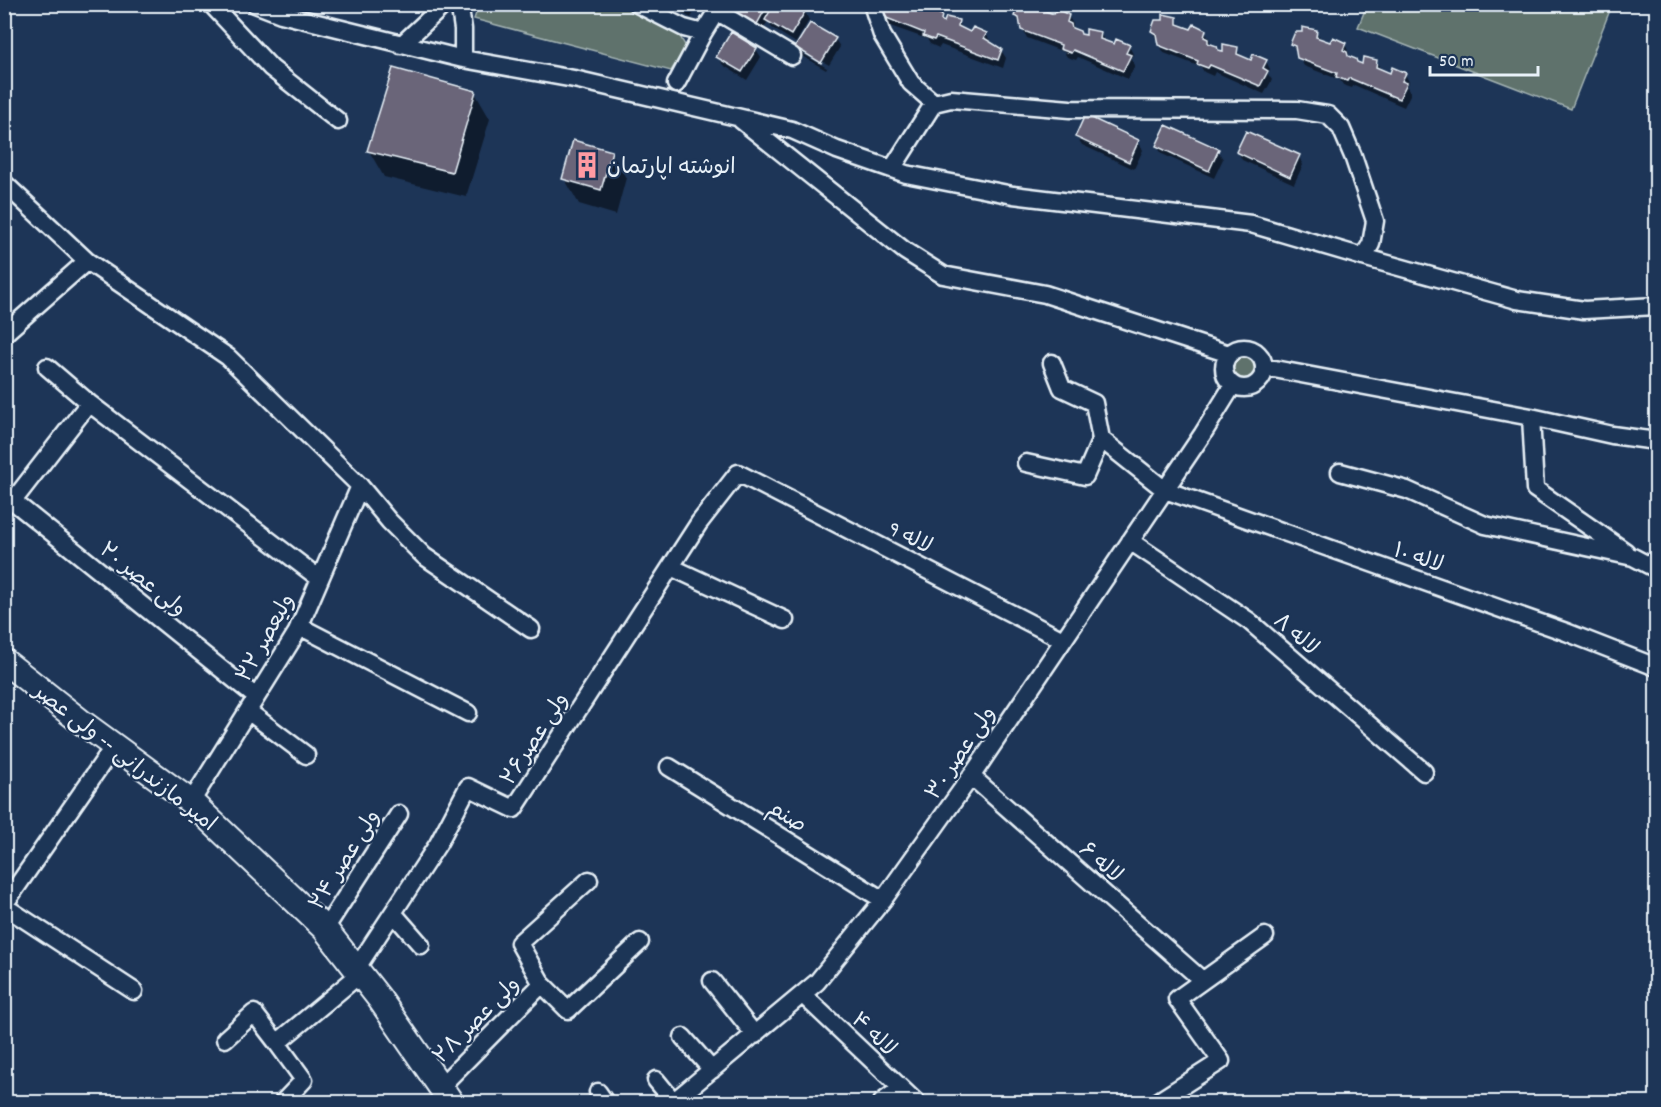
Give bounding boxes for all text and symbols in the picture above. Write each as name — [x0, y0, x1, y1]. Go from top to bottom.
scale bar — [1430, 39, 1538, 77]
text: 50 m — [1439, 50, 1474, 75]
building icon: انوشته اپارتمان — [572, 150, 602, 180]
place label: انوشته اپارتمان — [607, 153, 736, 184]
street label: لاله 9 — [882, 515, 937, 563]
street label: ولی عصر ۲۰ — [92, 536, 192, 626]
street label: لاله ۱۰ — [1389, 536, 1447, 582]
street label: ولیعصر ۲۲ — [230, 589, 304, 689]
street label: لاله ۸ — [1265, 607, 1324, 664]
street label: امیر مازندرانی -- ولی عصر — [24, 676, 222, 840]
street label: ولی عصر۲۶ — [494, 687, 578, 792]
street label: ولی عصر ۳۰ — [919, 701, 1005, 807]
street label: صنم — [761, 794, 812, 842]
street label: ولی عصر ۲۴ — [303, 805, 389, 917]
street label: لاله ۶ — [1071, 836, 1128, 892]
street label: ولی عصر ۲۸ — [427, 971, 528, 1072]
street label: لاله ۴ — [843, 1006, 902, 1065]

